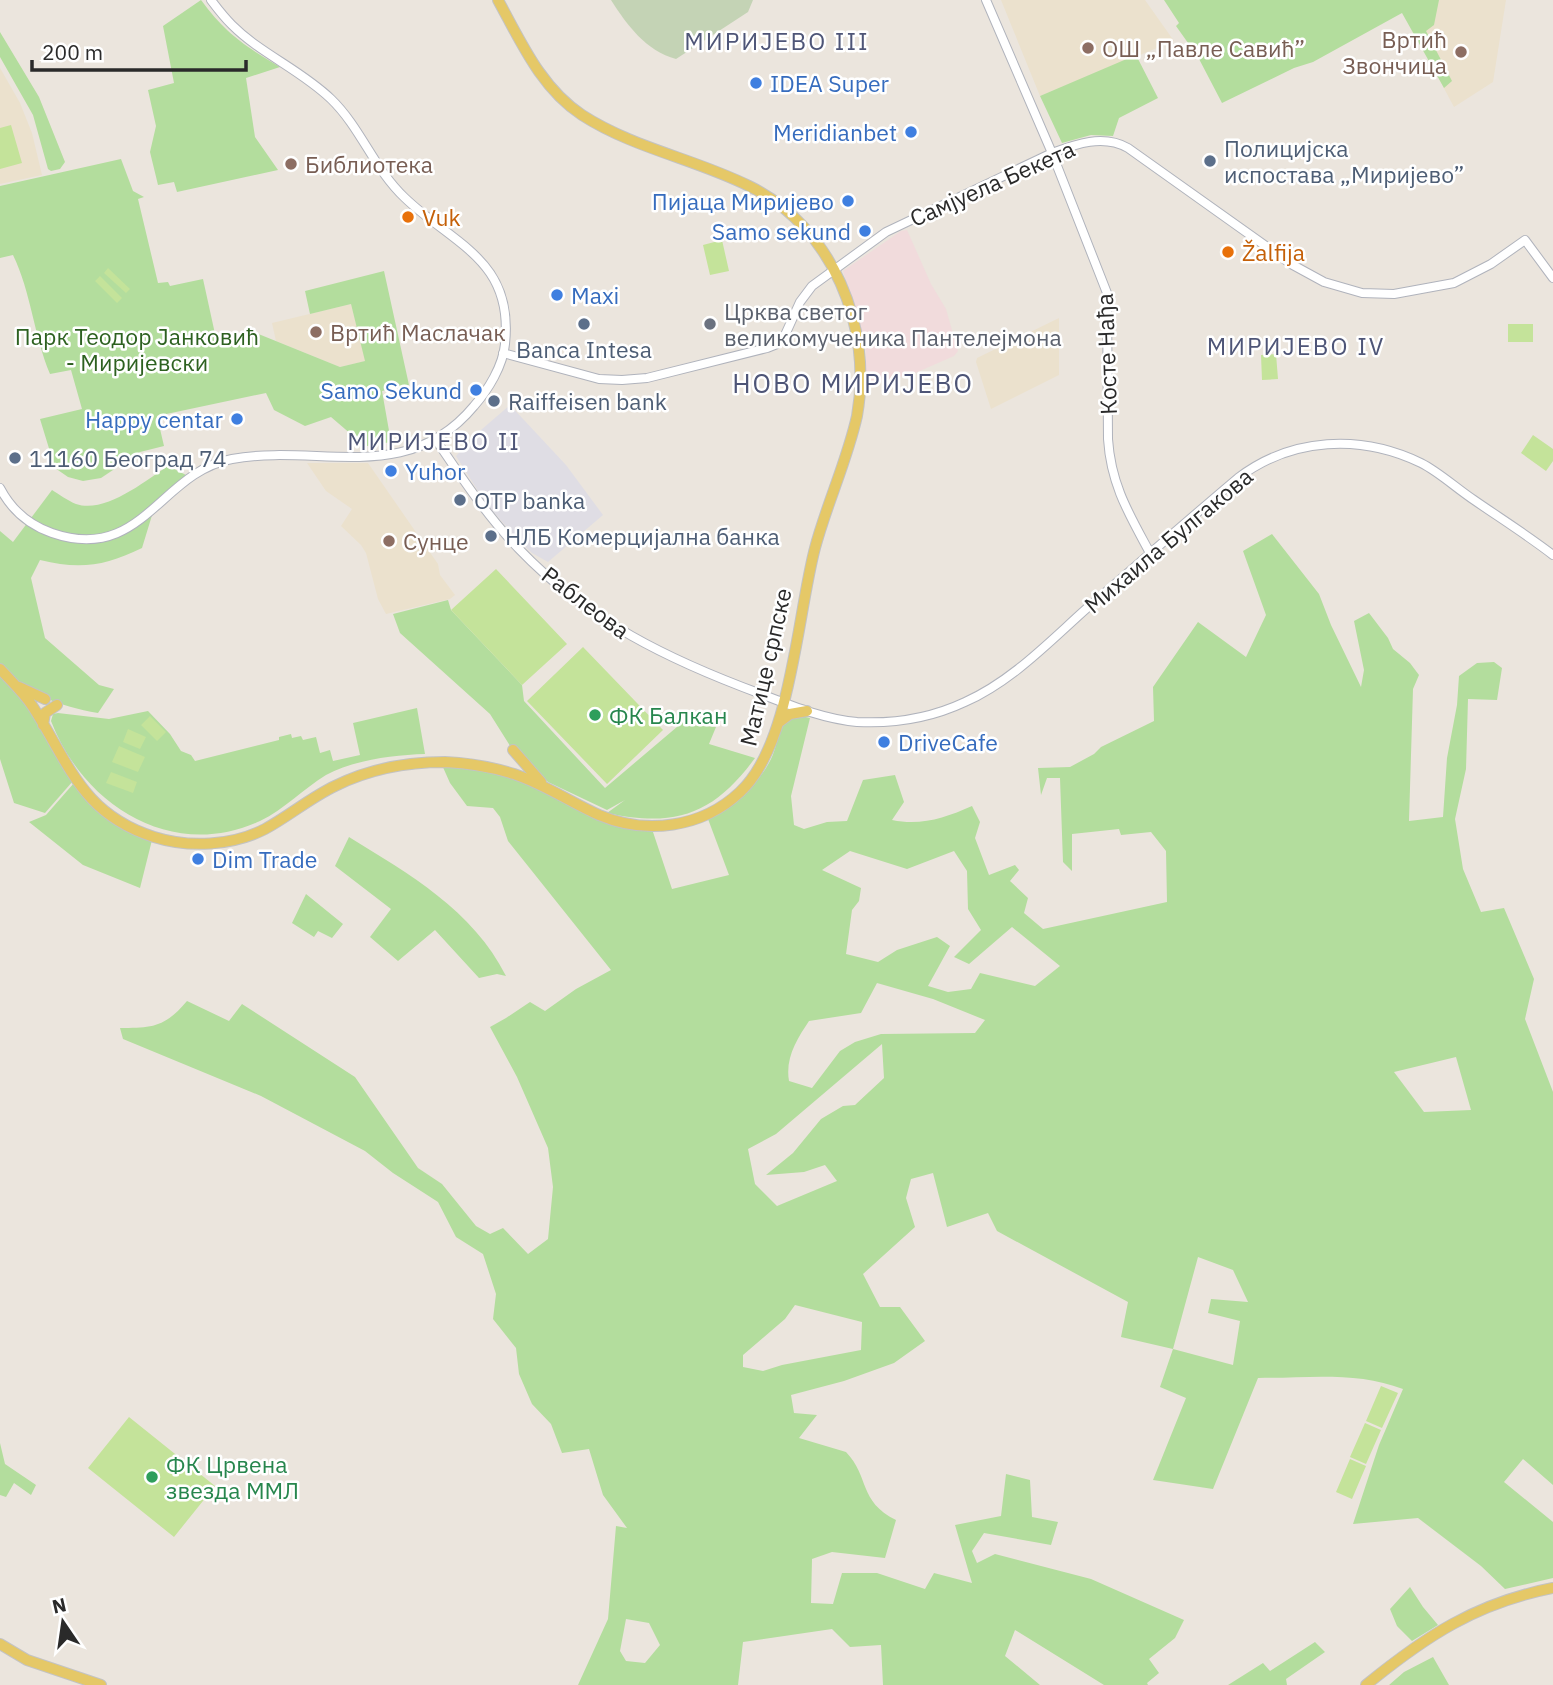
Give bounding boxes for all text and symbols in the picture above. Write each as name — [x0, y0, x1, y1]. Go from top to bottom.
place label: Вртић Звончица — [1342, 24, 1447, 80]
district label: МИРИЈЕВО III — [684, 25, 870, 57]
scale bar — [32, 28, 245, 72]
place label: ОШ „Павле Савић” — [1102, 33, 1305, 63]
text: 200 m — [42, 38, 103, 66]
marker: ОШ „Павле Савић” — [1080, 40, 1096, 56]
marker: Вртић Звончица — [1453, 44, 1469, 60]
place label: IDEA Super — [770, 68, 890, 98]
marker: IDEA Super — [748, 75, 764, 91]
place label: Meridianbet — [773, 117, 897, 147]
marker: Meridianbet — [903, 124, 919, 140]
street label: Самјуела Бекета — [905, 133, 1079, 233]
place label: Полицијска испостава „Миријево” — [1224, 133, 1465, 189]
place label: Библиотека — [305, 149, 433, 179]
marker: Полицијска испостава „Миријево” — [1202, 153, 1218, 169]
marker: Библиотека — [283, 156, 299, 172]
place label: Пијаца Миријево — [652, 186, 834, 216]
marker: Пијаца Миријево — [840, 193, 856, 209]
place label: Vuk — [422, 202, 461, 232]
marker: Vuk — [400, 209, 416, 225]
place label: Samo sekund — [712, 216, 851, 246]
marker: Samo sekund — [857, 223, 873, 239]
place label: Žalfija — [1242, 237, 1305, 267]
marker: Žalfija — [1220, 244, 1236, 260]
place label: Maxi — [571, 280, 619, 310]
marker: Maxi — [549, 287, 565, 303]
street label: Косте Нађа — [1089, 293, 1123, 415]
place label: Црква светог великомученика Пантелејмона — [724, 296, 1062, 352]
marker: Banca Intesa — [576, 316, 592, 332]
marker: Црква светог великомученика Пантелејмона — [702, 316, 718, 332]
place label: Вртић Маслачак — [330, 317, 506, 347]
park label: Парк Теодор Јанковић - Миријевски — [15, 321, 259, 377]
marker: Вртић Маслачак — [308, 324, 324, 340]
district label: МИРИЈЕВО IV — [1207, 330, 1385, 362]
place label: Banca Intesa — [516, 334, 652, 364]
district label: НОВО МИРИЈЕВО — [732, 366, 974, 400]
place label: Samo Sekund — [321, 375, 462, 405]
marker: Samo Sekund — [468, 382, 484, 398]
place label: Raiffeisen bank — [508, 386, 667, 416]
marker: Raiffeisen bank — [486, 393, 502, 409]
place label: Happy centar — [85, 404, 224, 434]
marker: Happy centar — [229, 411, 245, 427]
district label: МИРИЈЕВО II — [347, 425, 521, 457]
place label: 11160 Београд 74 — [29, 443, 226, 473]
marker: 11160 Београд 74 — [7, 450, 23, 466]
place label: Yuhor — [405, 456, 466, 486]
street label: Михаила Булгакова — [1078, 461, 1258, 619]
marker: Yuhor — [383, 463, 399, 479]
place label: OTP banka — [474, 485, 585, 515]
marker: OTP banka — [452, 492, 468, 508]
place label: НЛБ Комерцијална банка — [505, 521, 780, 551]
place label: Сунце — [403, 526, 469, 556]
marker: НЛБ Комерцијална банка — [483, 528, 499, 544]
marker: Сунце — [381, 533, 397, 549]
street label: Раблеова — [536, 559, 636, 645]
street label: Матице српске — [732, 585, 798, 749]
place label: ФК Балкан — [609, 700, 727, 730]
marker: ФК Балкан — [587, 707, 603, 723]
place label: DriveCafe — [898, 727, 998, 757]
marker: DriveCafe — [876, 734, 892, 750]
place label: Dim Trade — [212, 844, 317, 874]
marker: Dim Trade — [190, 851, 206, 867]
place label: ФК Црвена звезда ММЛ — [166, 1449, 299, 1505]
marker: ФК Црвена звезда ММЛ — [144, 1469, 160, 1485]
north arrow — [28, 1587, 98, 1657]
text: N — [50, 1592, 69, 1619]

